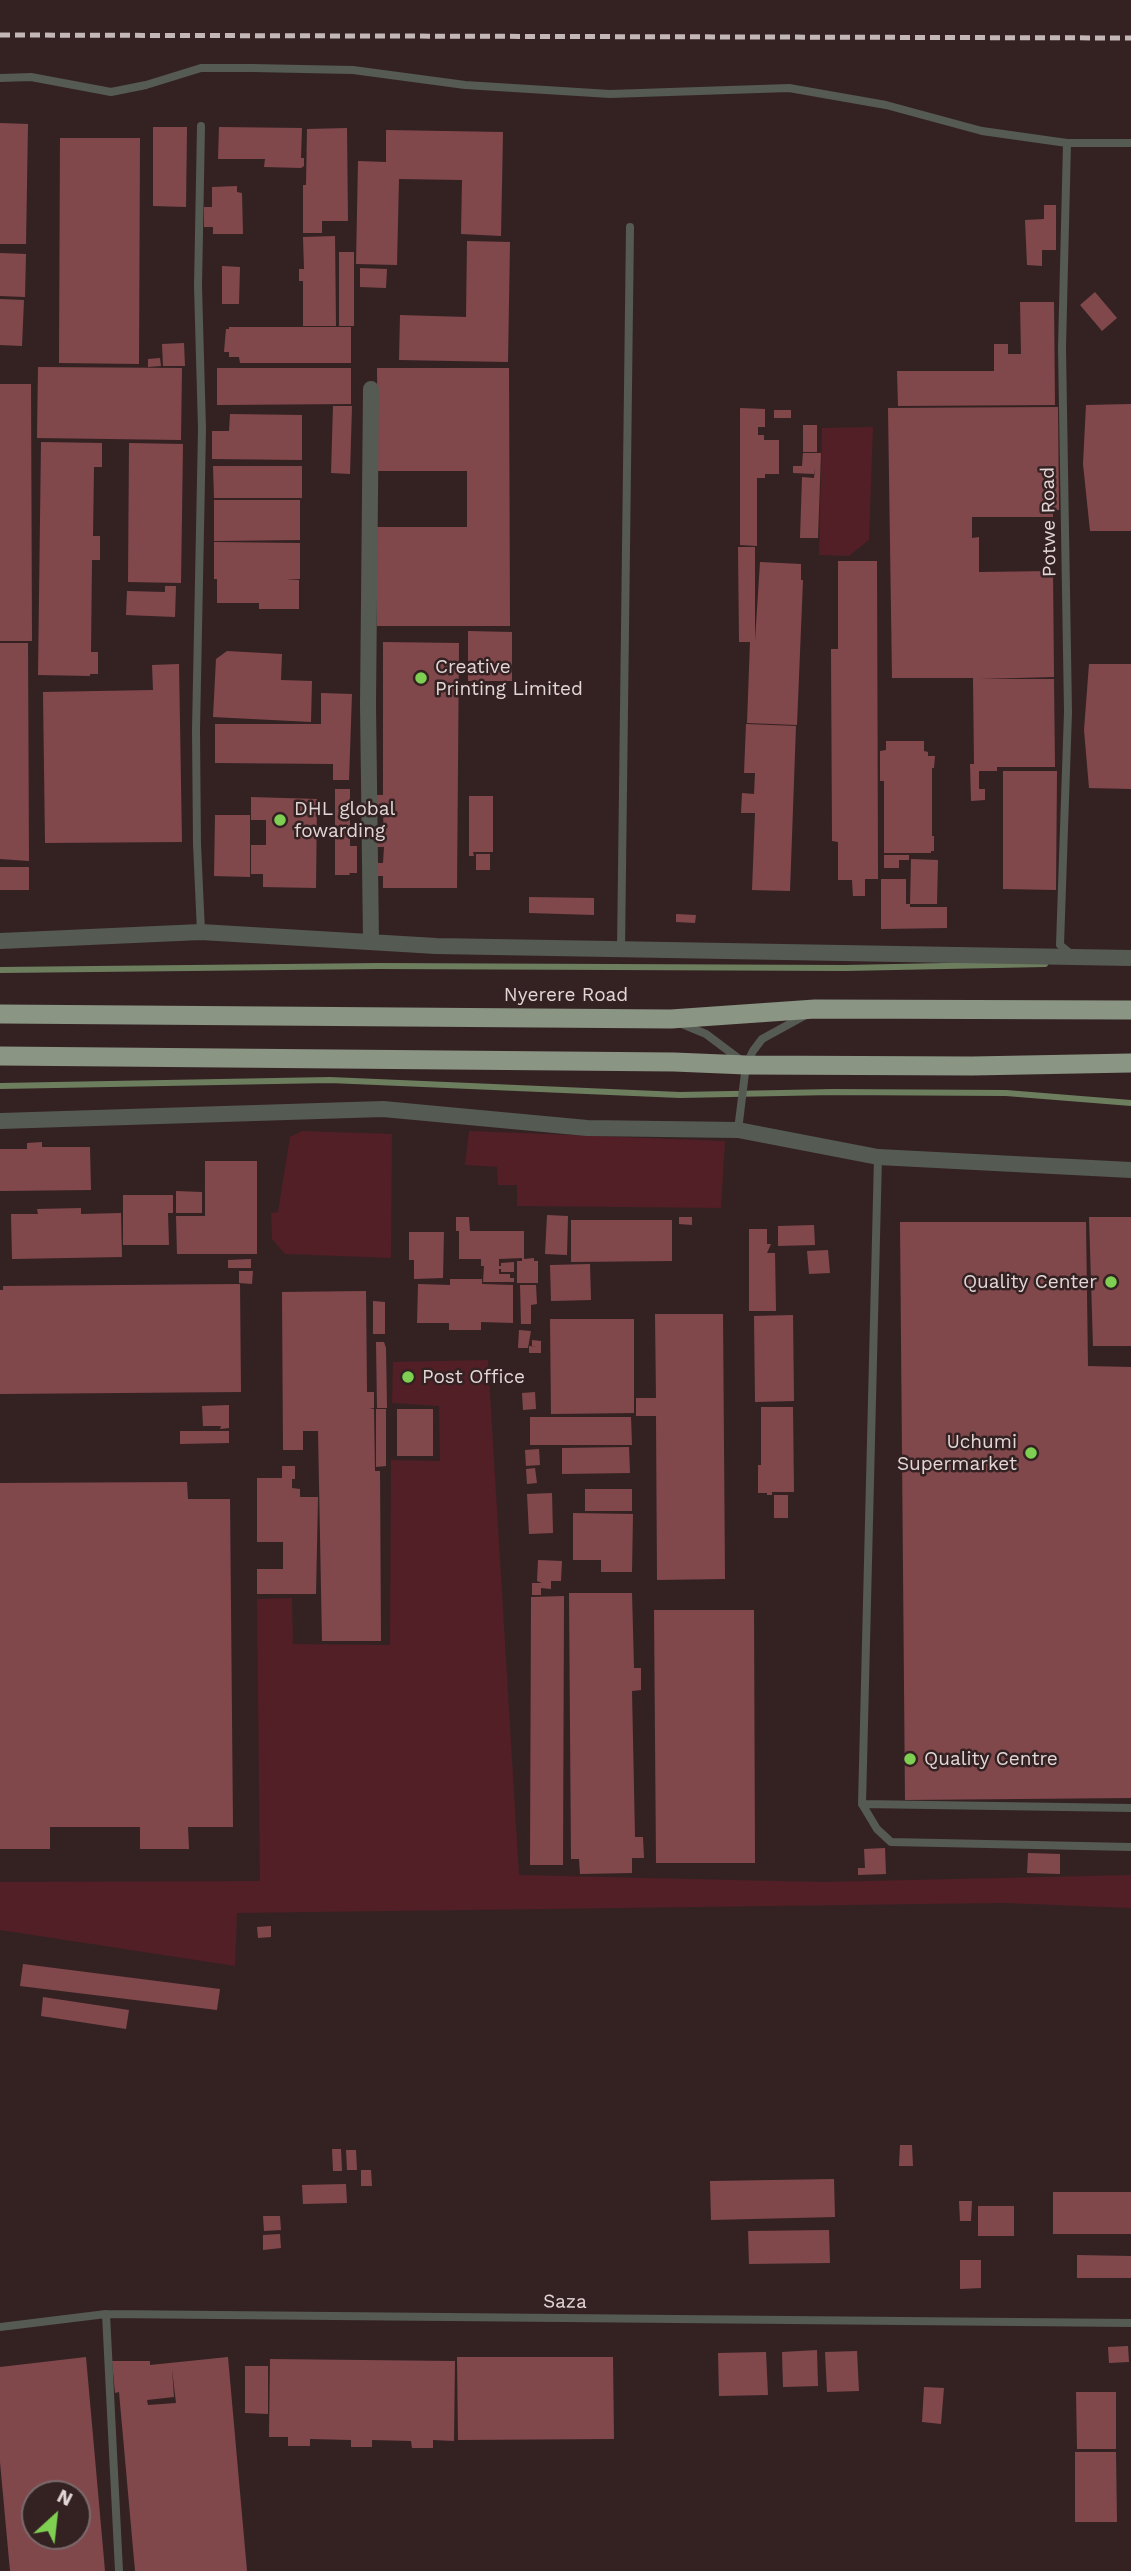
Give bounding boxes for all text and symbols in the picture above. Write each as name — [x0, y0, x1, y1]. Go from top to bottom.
street label: Potwe Road — [1037, 467, 1061, 577]
place label: Creative Printing Limited — [435, 656, 583, 700]
marker: Creative Printing Limited — [413, 670, 429, 686]
place label: DHL global fowarding — [294, 798, 395, 842]
marker: DHL global fowarding — [272, 812, 288, 828]
street label: Nyerere Road — [504, 984, 628, 1006]
place label: Quality Center — [963, 1271, 1097, 1293]
marker: Quality Center — [1103, 1274, 1119, 1290]
place label: Post Office — [422, 1366, 525, 1388]
marker: Post Office — [400, 1369, 416, 1385]
place label: Uchumi Supermarket — [897, 1431, 1017, 1475]
marker: Uchumi Supermarket — [1023, 1445, 1039, 1461]
place label: Quality Centre — [924, 1748, 1058, 1770]
marker: Quality Centre — [902, 1751, 918, 1767]
street label: Saza — [543, 2290, 587, 2314]
north arrow — [21, 2480, 91, 2550]
text: N — [53, 2484, 76, 2511]

